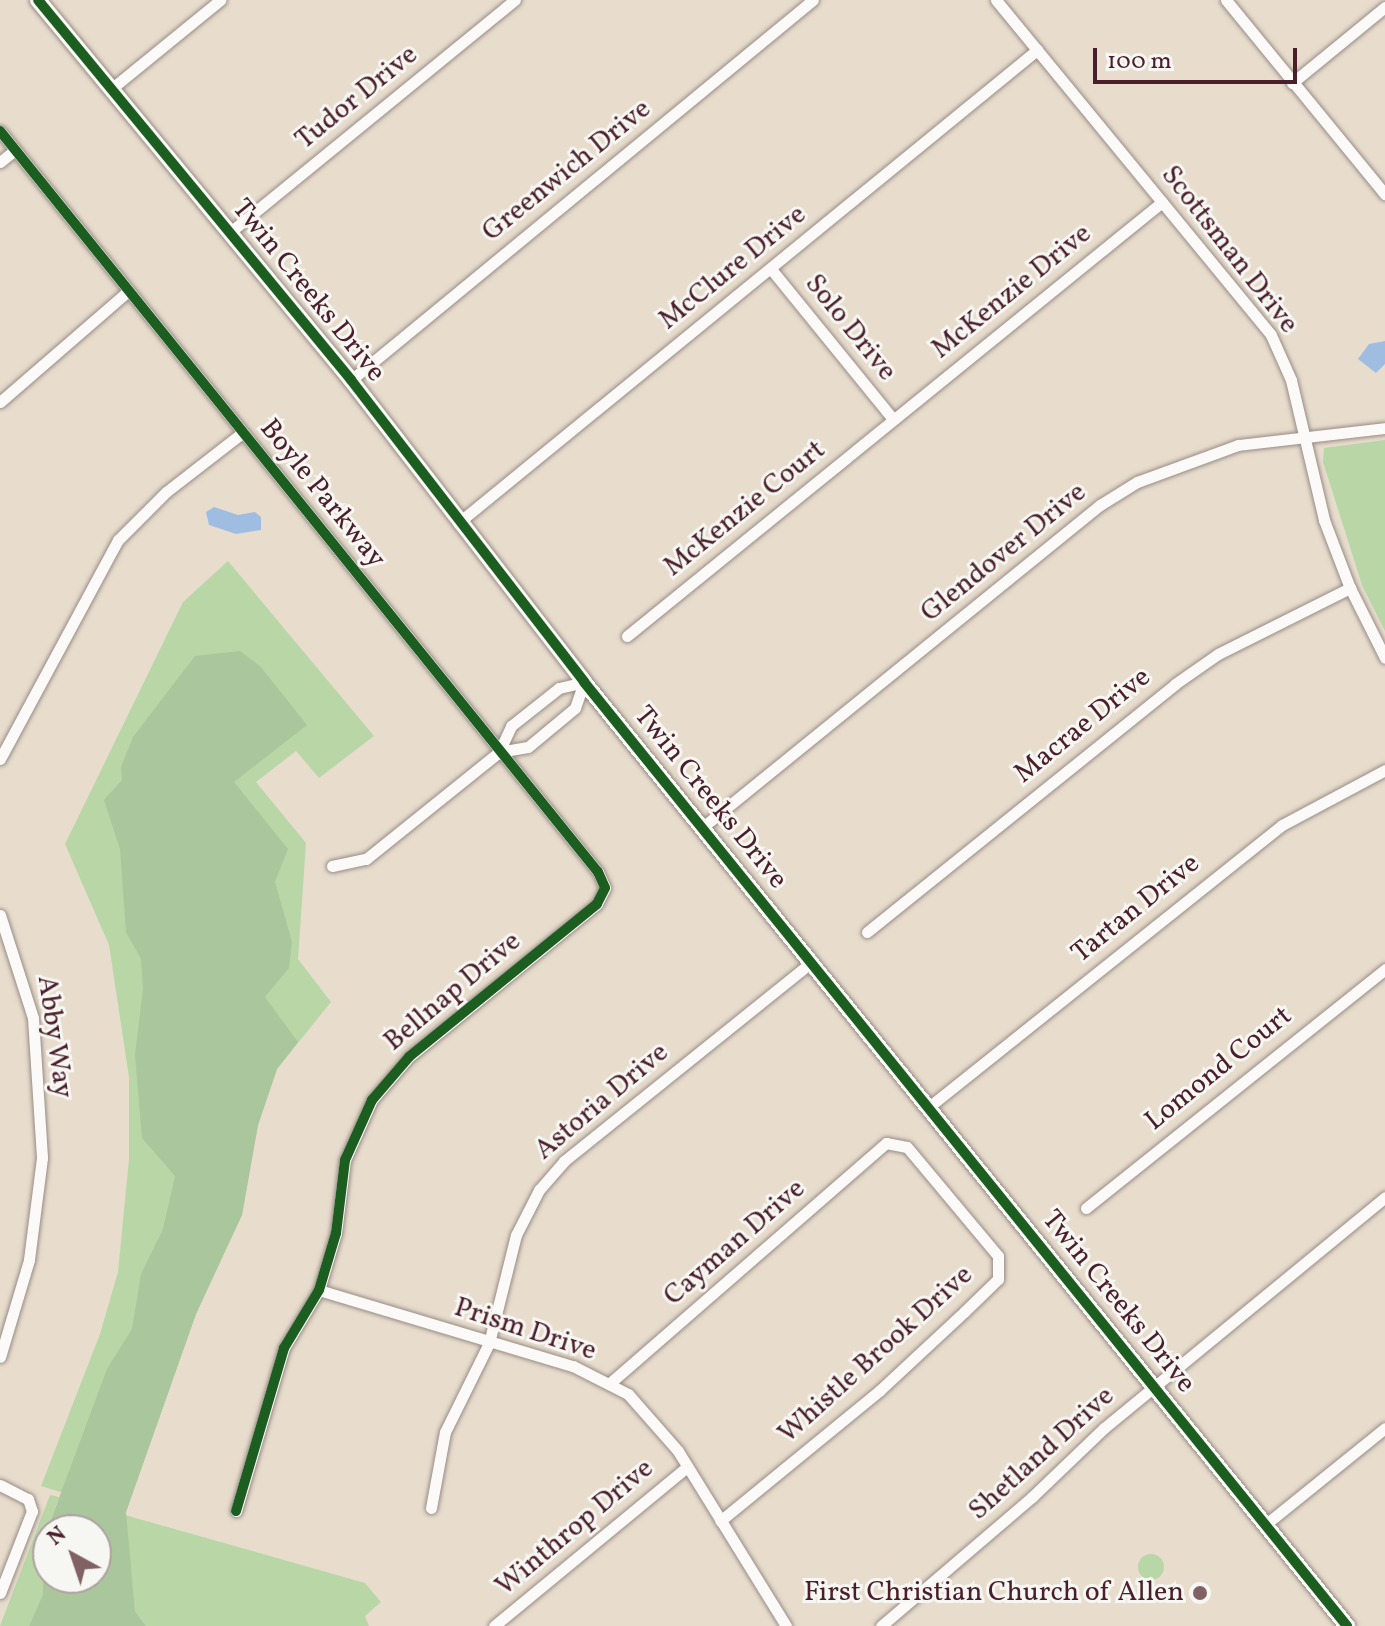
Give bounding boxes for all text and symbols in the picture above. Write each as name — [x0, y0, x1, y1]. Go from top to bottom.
scale bar — [1097, 32, 1301, 82]
street label: Tudor Drive — [289, 39, 425, 157]
text: 100 m — [1107, 45, 1172, 79]
street label: Greenwich Drive — [476, 93, 658, 249]
street label: Scottsman Drive — [1153, 159, 1305, 341]
street label: Twin Creeks Drive — [224, 193, 392, 389]
street label: McClure Drive — [653, 198, 813, 338]
street label: McKenzie Drive — [925, 217, 1099, 367]
street label: Solo Drive — [797, 268, 903, 388]
street label: Boyle Parkway — [252, 413, 392, 575]
street label: McKenzie Court — [658, 434, 832, 584]
street label: Glendover Drive — [915, 476, 1093, 630]
street label: Macrae Drive — [1008, 661, 1158, 791]
street label: Twin Creeks Drive — [626, 700, 794, 896]
street label: Tartan Drive — [1065, 847, 1207, 971]
street label: Bellnap Drive — [378, 925, 528, 1059]
street label: Abby Way — [29, 973, 79, 1101]
street label: Lomond Court — [1139, 1000, 1299, 1138]
street label: Astoria Drive — [528, 1036, 676, 1168]
street label: Cayman Drive — [658, 1173, 812, 1313]
street label: Twin Creeks Drive — [1034, 1204, 1202, 1400]
street label: Whistle Brook Drive — [772, 1259, 980, 1451]
street label: Prism Drive — [450, 1291, 600, 1369]
street label: Shetland Drive — [962, 1380, 1122, 1528]
street label: Winthrop Drive — [489, 1452, 661, 1604]
north arrow — [32, 1514, 112, 1594]
text: N — [41, 1520, 74, 1554]
place label: First Christian Church of Allen — [807, 1576, 1184, 1610]
marker: First Christian Church of Allen — [1191, 1584, 1209, 1602]

